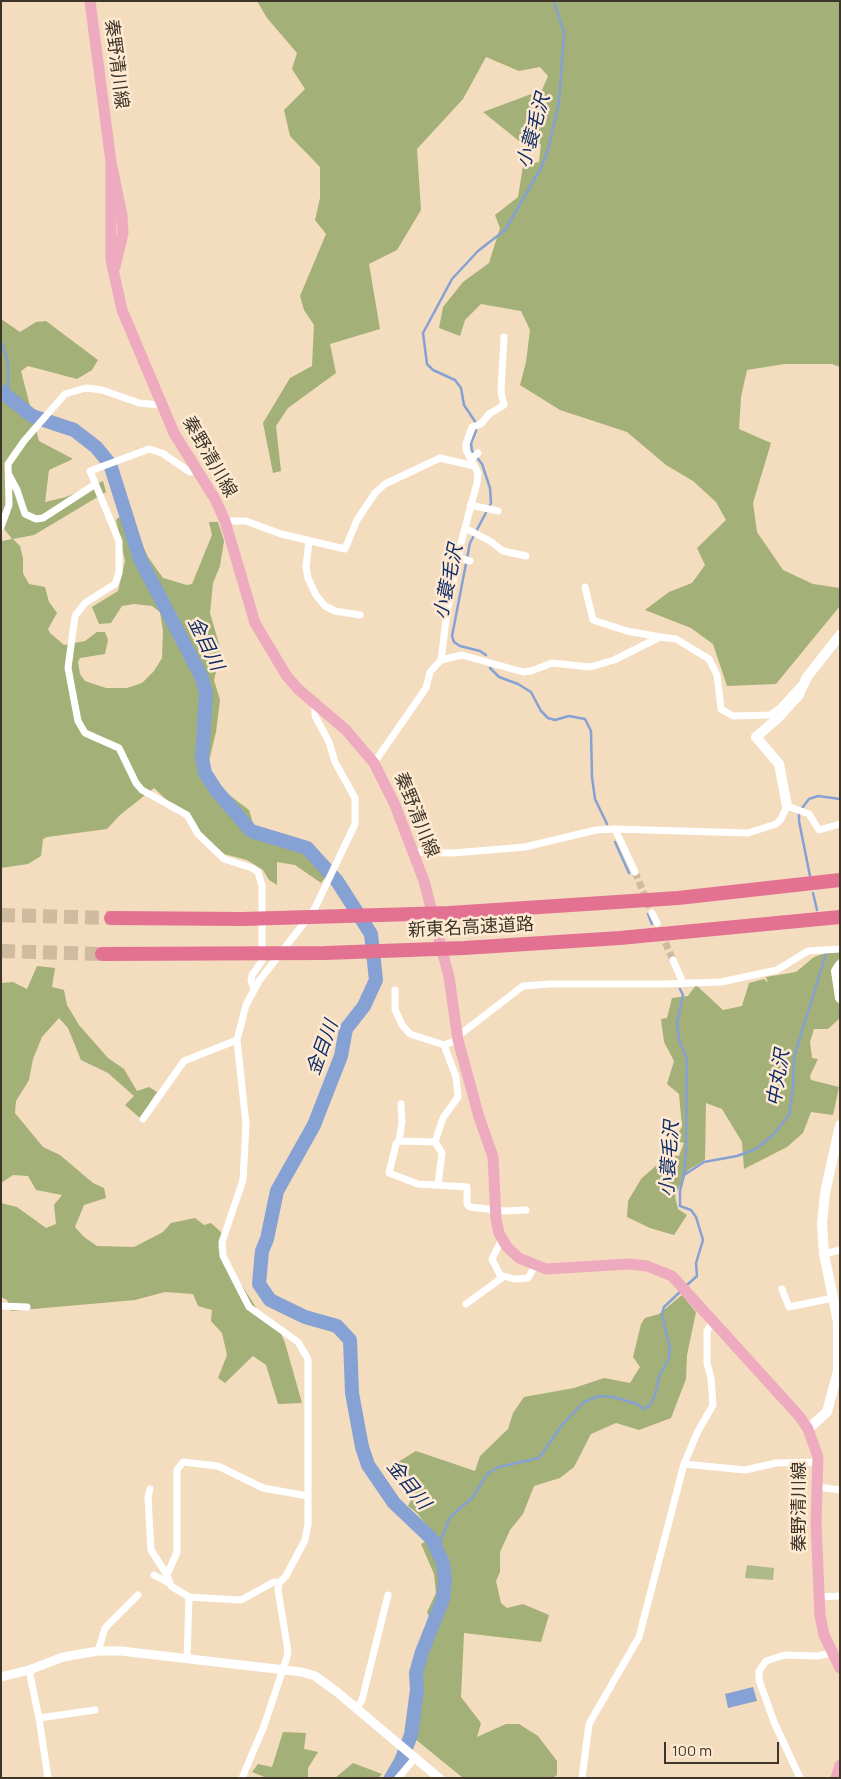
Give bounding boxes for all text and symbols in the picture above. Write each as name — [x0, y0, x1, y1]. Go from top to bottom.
street label: 秦野清川線 — [100, 18, 132, 110]
water label: 小蓑毛沢 — [513, 91, 555, 171]
street label: 秦野清川線 — [177, 413, 241, 501]
water label: 小蓑毛沢 — [430, 542, 468, 622]
water label: 金目川 — [182, 613, 228, 675]
street label: 秦野清川線 — [389, 769, 443, 861]
street label: 新東名高速道路 — [408, 914, 534, 942]
water label: 金目川 — [303, 1017, 343, 1079]
water label: 中丸沢 — [763, 1048, 795, 1108]
water label: 小蓑毛沢 — [656, 1120, 684, 1198]
water label: 金目川 — [381, 1456, 435, 1514]
street label: 秦野清川線 — [789, 1462, 811, 1552]
scale bar — [666, 1732, 781, 1764]
text: 100 m — [672, 1740, 712, 1761]

